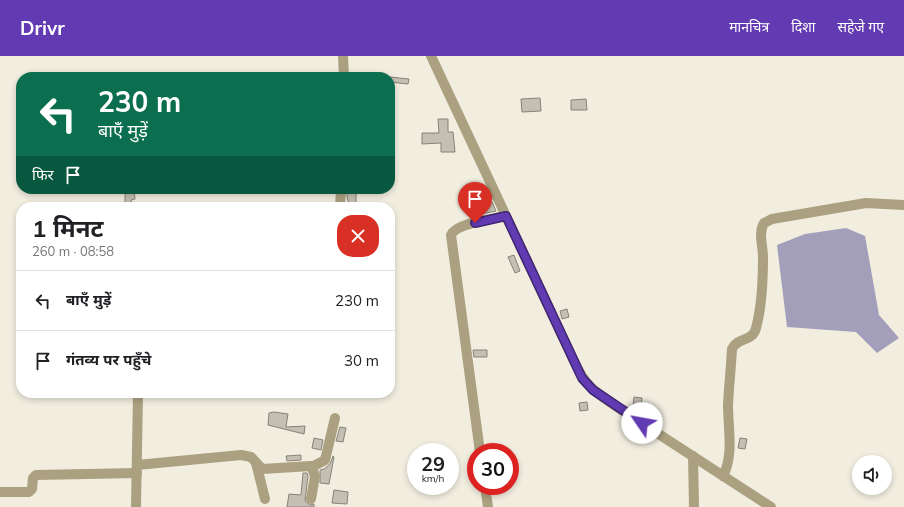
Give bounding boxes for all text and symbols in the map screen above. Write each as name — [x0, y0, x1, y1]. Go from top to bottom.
text: Drivr — [20, 16, 65, 40]
text: मानचित्र — [729, 18, 769, 36]
text: दिशा — [791, 18, 815, 36]
text: सहेजे गए — [837, 18, 884, 36]
text: 230 m — [98, 84, 181, 119]
icon: left — [32, 88, 84, 140]
text: बाएँ मुड़ें — [98, 119, 148, 142]
icon: arrive — [62, 164, 84, 186]
text: फिर — [32, 165, 54, 184]
pin — [458, 182, 492, 223]
icon: arrive — [464, 188, 486, 210]
text: 1 मिनट — [32, 213, 103, 243]
button: close — [337, 215, 379, 257]
text: 260 m · 08:58 — [32, 243, 114, 259]
icon: left — [32, 290, 54, 312]
text: बाएँ मुड़ें — [66, 290, 111, 309]
text: 230 m — [335, 291, 379, 310]
icon: arrive — [32, 350, 54, 372]
text: गंतव्य पर पहुँचे — [66, 350, 151, 369]
text: 30 m — [344, 351, 379, 370]
position arrow — [621, 402, 663, 444]
speed limit sign: 30 — [467, 443, 519, 495]
text: 29 — [421, 451, 445, 476]
map controls — [852, 455, 892, 495]
button: sound — [852, 455, 892, 495]
text: km/h — [422, 472, 444, 485]

